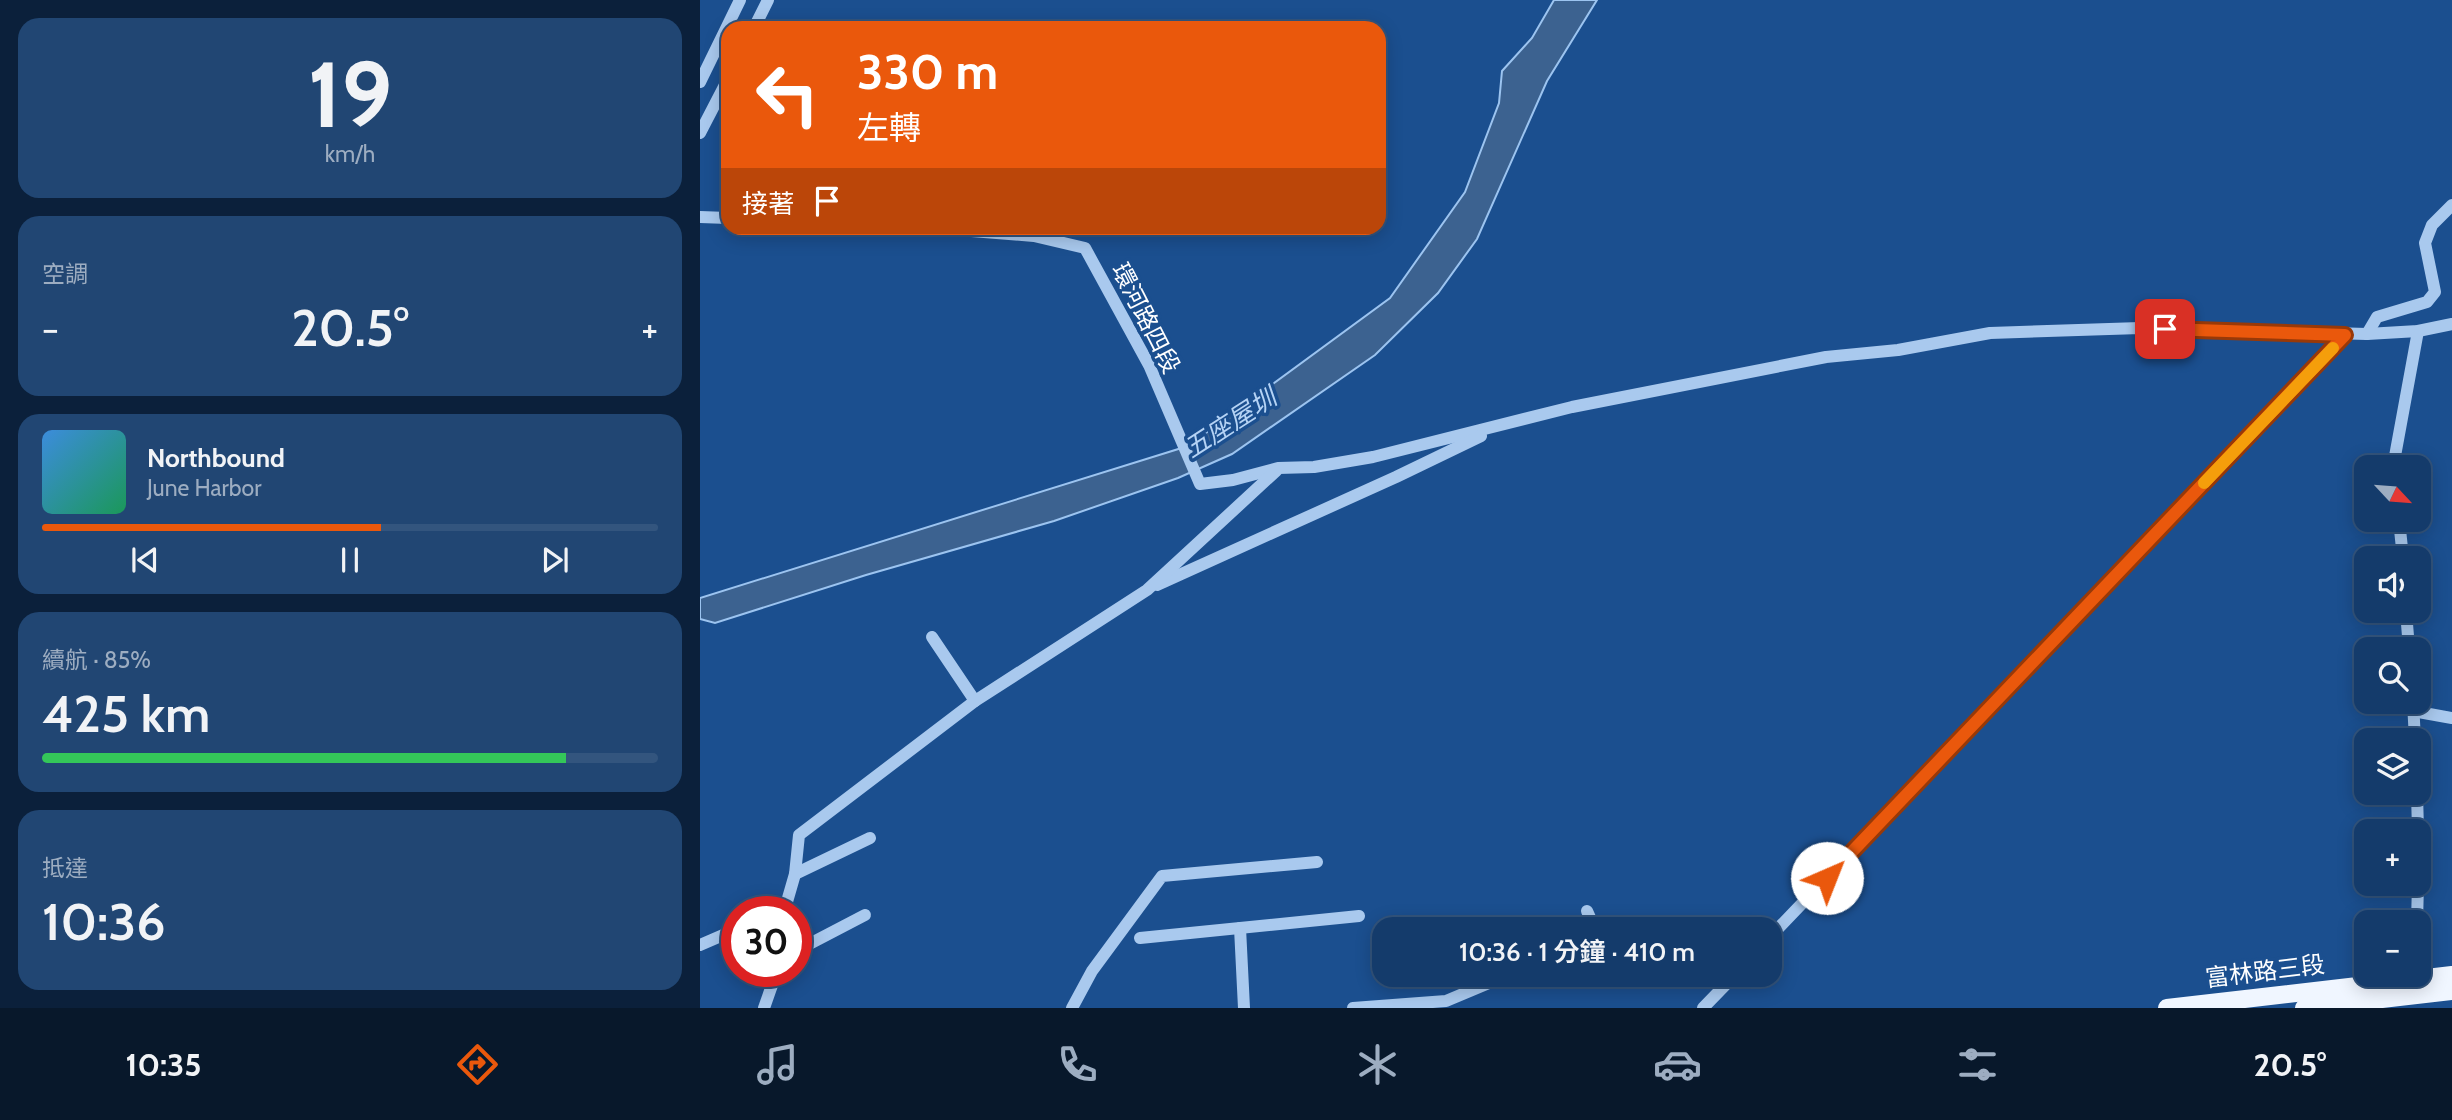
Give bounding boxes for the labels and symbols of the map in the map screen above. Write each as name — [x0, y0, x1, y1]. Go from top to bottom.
street label: 環河路四段 — [1106, 258, 1186, 378]
pin — [2135, 299, 2195, 359]
water label: 五座屋圳 — [1178, 379, 1286, 465]
north arrow — [2354, 455, 2431, 532]
position arrow — [1790, 841, 1864, 915]
speed limit sign: 30 — [721, 896, 812, 987]
street label: 富林路三段 — [2204, 949, 2326, 993]

